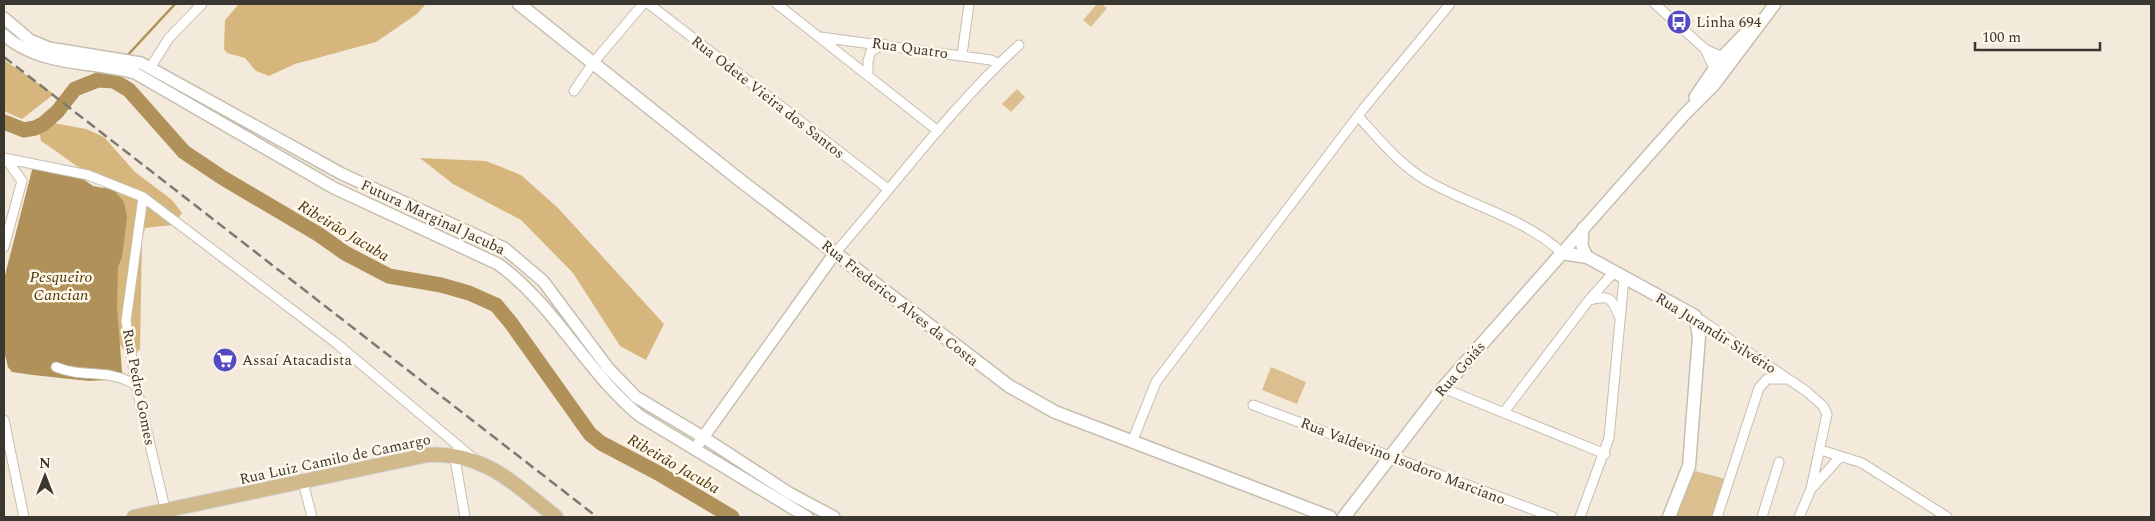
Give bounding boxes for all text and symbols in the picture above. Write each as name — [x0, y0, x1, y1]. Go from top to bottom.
bus stop icon: Linha 694 — [1666, 9, 1692, 35]
place label: Linha 694 — [1696, 11, 1762, 34]
scale bar — [1975, 20, 2100, 52]
text: 100 m — [1982, 26, 2021, 49]
street label: Rua Odete Vieira dos Santos — [686, 30, 849, 165]
street label: Rua Quatro — [870, 32, 950, 65]
street label: Futura Marginal Jacuba — [357, 174, 509, 261]
water label: Ribeirão Jacuba — [293, 194, 394, 268]
street label: Rua Frederico Alves da Costa — [816, 235, 984, 373]
water label: Pesqueiro Cancian — [30, 265, 93, 307]
street label: Rua Jurandir Silvério — [1651, 287, 1781, 380]
street label: Rua Pedro Gomes — [116, 327, 161, 447]
street label: Rua Goiás — [1430, 336, 1491, 402]
supermarket icon: Assaí Atacadista — [212, 347, 238, 373]
place label: Assaí Atacadista — [242, 349, 352, 372]
street label: Rua Valdevino Isodoro Marciano — [1297, 412, 1509, 511]
street label: Rua Luiz Camilo de Camargo — [237, 428, 433, 491]
water label: Ribeirão Jacuba — [623, 428, 724, 500]
north arrow — [20, 451, 70, 501]
text: N — [39, 453, 51, 474]

